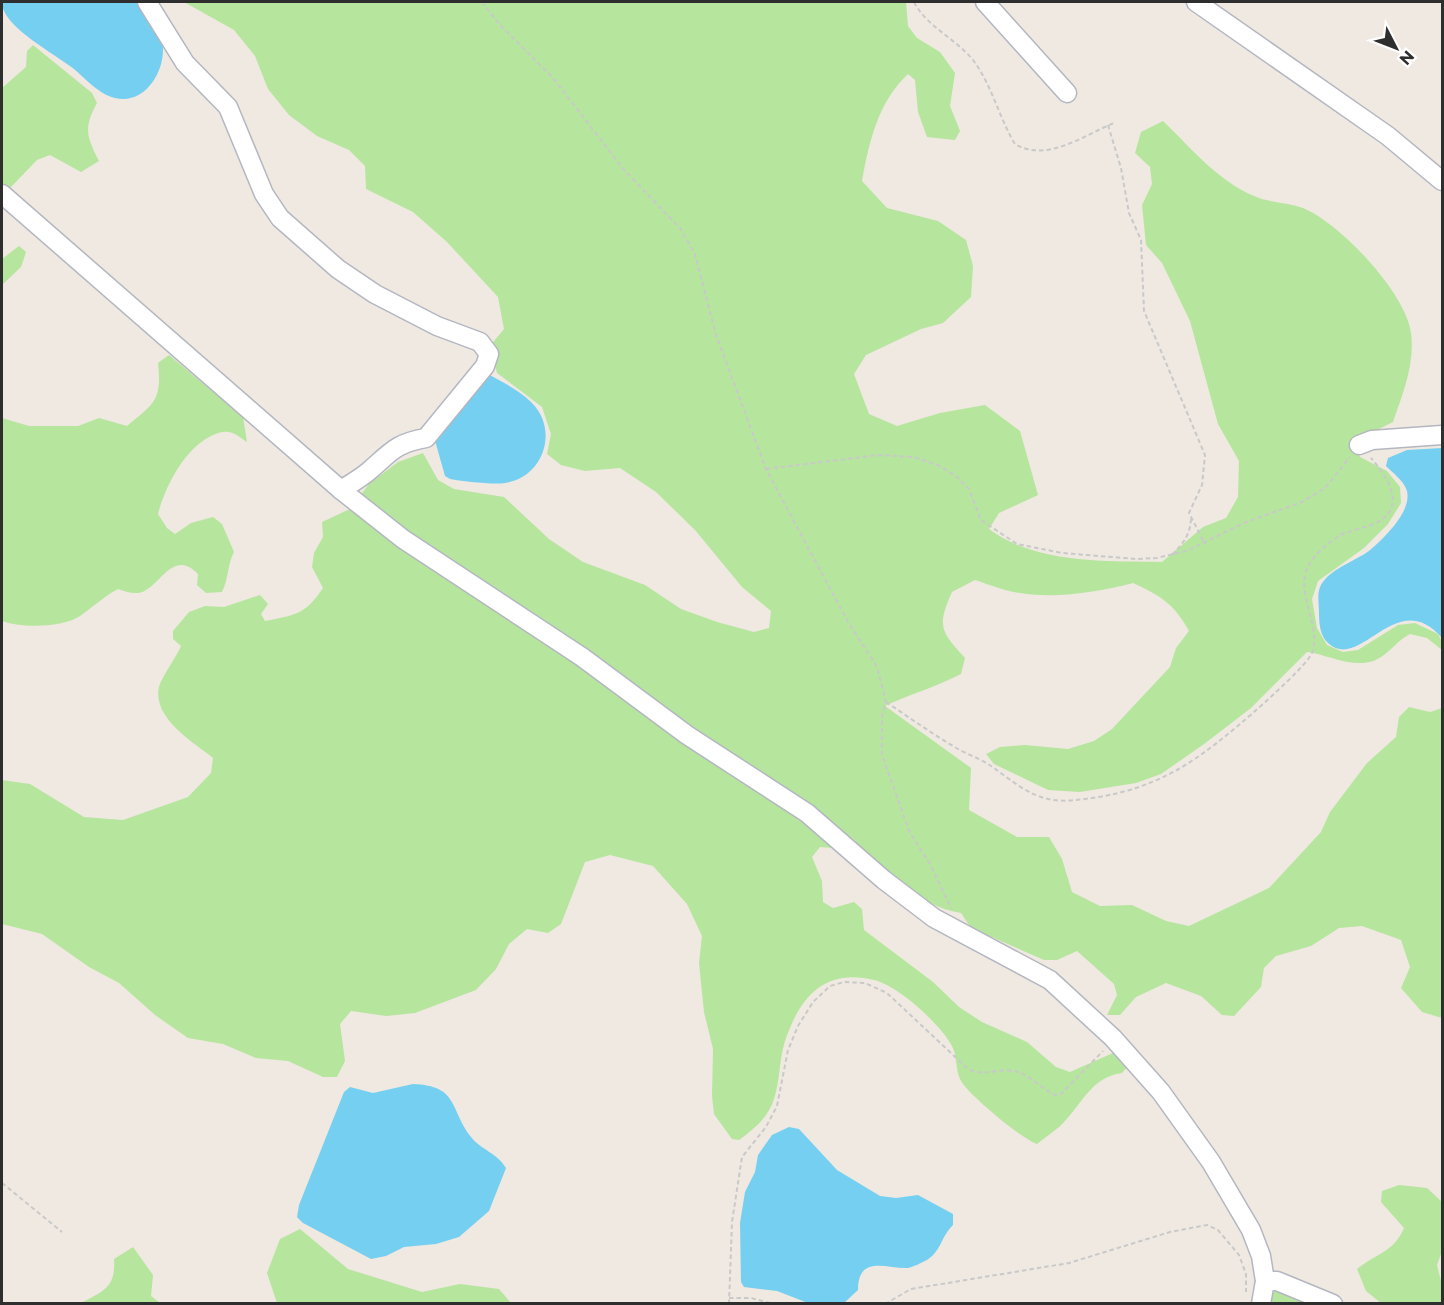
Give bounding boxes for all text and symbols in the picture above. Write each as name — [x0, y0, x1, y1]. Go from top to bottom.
north arrow — [1366, 18, 1426, 78]
text: N — [1395, 47, 1418, 69]

